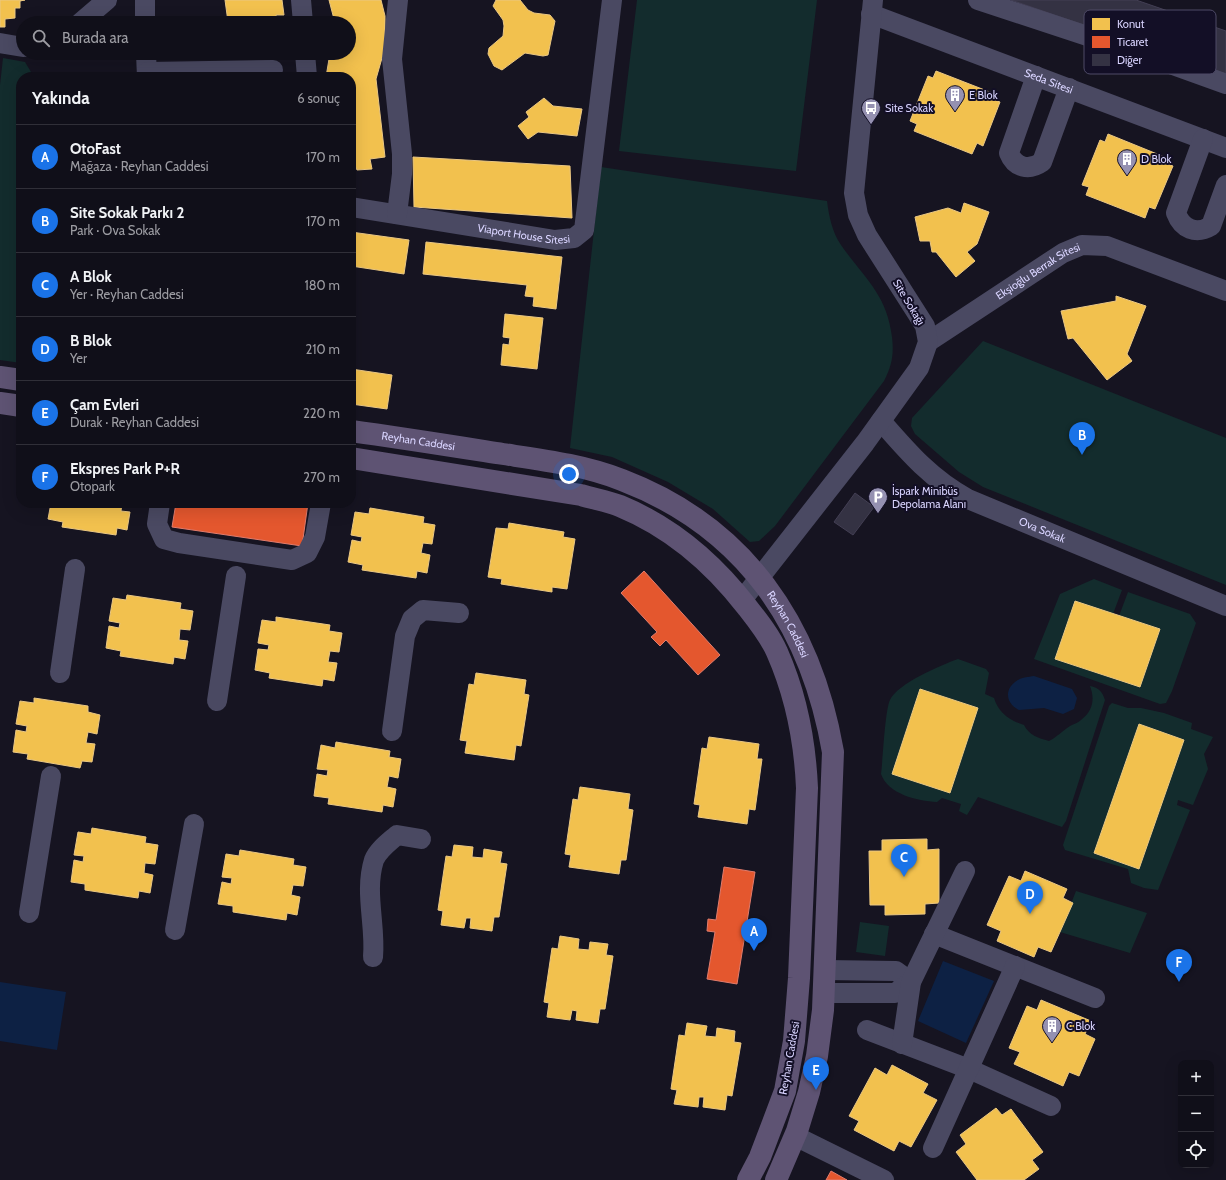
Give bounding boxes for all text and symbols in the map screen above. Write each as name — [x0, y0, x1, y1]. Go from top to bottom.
legend — [1084, 10, 1216, 74]
search box — [16, 16, 356, 60]
text: Konut — [1117, 17, 1145, 31]
icon: search — [30, 27, 52, 49]
text: Burada ara — [62, 29, 129, 47]
text: Ticaret — [1117, 35, 1148, 49]
text: Diğer — [1117, 53, 1142, 67]
street label: Seda Sitesi — [1022, 66, 1075, 97]
building icon: E Blok — [944, 84, 966, 112]
text: Yakında — [32, 88, 90, 108]
place label: E Blok — [969, 88, 998, 102]
text: 6 sonuç — [297, 90, 340, 106]
bus stop icon: Site Sokak — [860, 97, 882, 125]
place label: Site Sokak — [885, 101, 933, 115]
text: OtoFast — [70, 140, 121, 158]
building icon: D Blok — [1116, 148, 1138, 176]
text: A — [41, 149, 49, 165]
text: 170 m — [306, 149, 340, 165]
place label: D Blok — [1141, 152, 1172, 166]
text: Mağaza · Reyhan Caddesi — [70, 158, 208, 174]
text: Site Sokak Parkı 2 — [70, 204, 184, 222]
text: B — [41, 213, 49, 229]
text: 170 m — [306, 213, 340, 229]
street label: Viaport House Sitesi — [477, 221, 571, 247]
text: Park · Ova Sokak — [70, 222, 160, 238]
street label: Ekşioğlu Berrak Sitesi — [993, 240, 1082, 302]
text: A Blok — [70, 268, 112, 286]
text: C — [41, 277, 49, 293]
text: 180 m — [304, 277, 340, 293]
street label: Site Sokağı — [890, 277, 928, 327]
text: Yer · Reyhan Caddesi — [70, 286, 184, 302]
text: B Blok — [70, 332, 112, 350]
text: D — [40, 341, 50, 357]
text: 210 m — [306, 341, 340, 357]
text: Yer — [70, 350, 87, 366]
text: Çam Evleri — [70, 396, 139, 414]
text: E — [41, 405, 49, 421]
text: 220 m — [303, 405, 340, 421]
text: Durak · Reyhan Caddesi — [70, 414, 199, 430]
pin: B — [1069, 422, 1095, 455]
street label: Reyhan Caddesi — [381, 428, 456, 453]
text: Ekspres Park P+R — [70, 460, 180, 478]
your location — [559, 464, 579, 484]
text: F — [42, 469, 48, 485]
text: 270 m — [303, 469, 340, 485]
text: Otopark — [70, 478, 115, 494]
place label: İspark Minibüs Depolama Alanı — [892, 484, 966, 511]
parking icon: İspark Minibüs Depolama Alanı — [867, 486, 889, 514]
street label: Ova Sokak — [1017, 514, 1068, 546]
street label: Reyhan Caddesi — [764, 588, 812, 659]
pin: C — [891, 844, 917, 877]
pin: D — [1017, 881, 1043, 914]
pin: A — [741, 918, 767, 951]
pin: F — [1166, 949, 1192, 982]
building icon: C Blok — [1041, 1015, 1063, 1043]
place label: C Blok — [1066, 1019, 1095, 1033]
street label: Reyhan Caddesi — [776, 1020, 802, 1096]
pin: E — [803, 1057, 829, 1090]
map controls — [1178, 1060, 1214, 1168]
button: + — [1178, 1060, 1214, 1096]
button: − — [1178, 1096, 1214, 1132]
button: locate — [1178, 1132, 1214, 1168]

